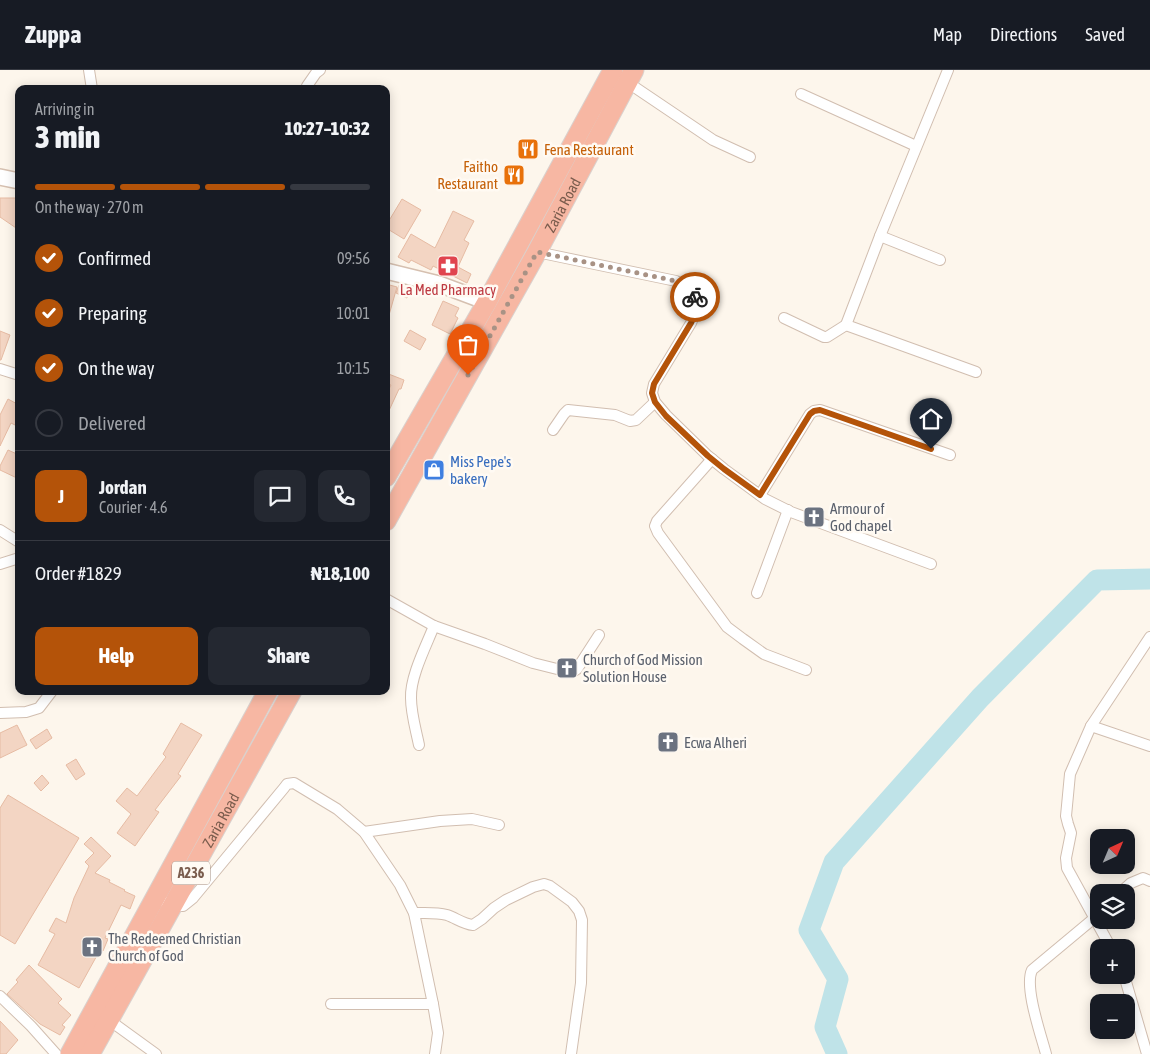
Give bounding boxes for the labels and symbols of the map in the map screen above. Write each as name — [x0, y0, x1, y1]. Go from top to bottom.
restaurant icon: Fena Restaurant — [516, 137, 540, 161]
place label: Fena Restaurant — [544, 141, 634, 158]
place label: Faitho Restaurant — [437, 158, 498, 192]
restaurant icon: Faitho Restaurant — [502, 163, 526, 187]
street label: Zaria Road — [541, 175, 584, 235]
pharmacy icon: La Med Pharmacy — [436, 254, 460, 278]
courier — [670, 272, 720, 322]
place label: La Med Pharmacy — [400, 281, 496, 298]
pin — [447, 324, 489, 375]
pin — [910, 398, 952, 449]
place label: Miss Pepe's bakery — [450, 453, 511, 487]
shop icon: Miss Pepe's bakery — [422, 458, 446, 482]
place label: Armour of God chapel — [830, 500, 892, 534]
church icon: Armour of God chapel — [802, 505, 826, 529]
place label: Church of God Mission Solution House — [583, 651, 703, 685]
church icon: Church of God Mission Solution House — [555, 656, 579, 680]
church icon: Ecwa Alheri — [656, 730, 680, 754]
place label: Ecwa Alheri — [684, 734, 747, 751]
street label: Zaria Road — [198, 790, 242, 850]
north arrow — [1090, 829, 1135, 874]
road number: A236 — [172, 861, 210, 884]
place label: The Redeemed Christian Church of God — [108, 930, 241, 964]
church icon: The Redeemed Christian Church of God — [80, 935, 104, 959]

